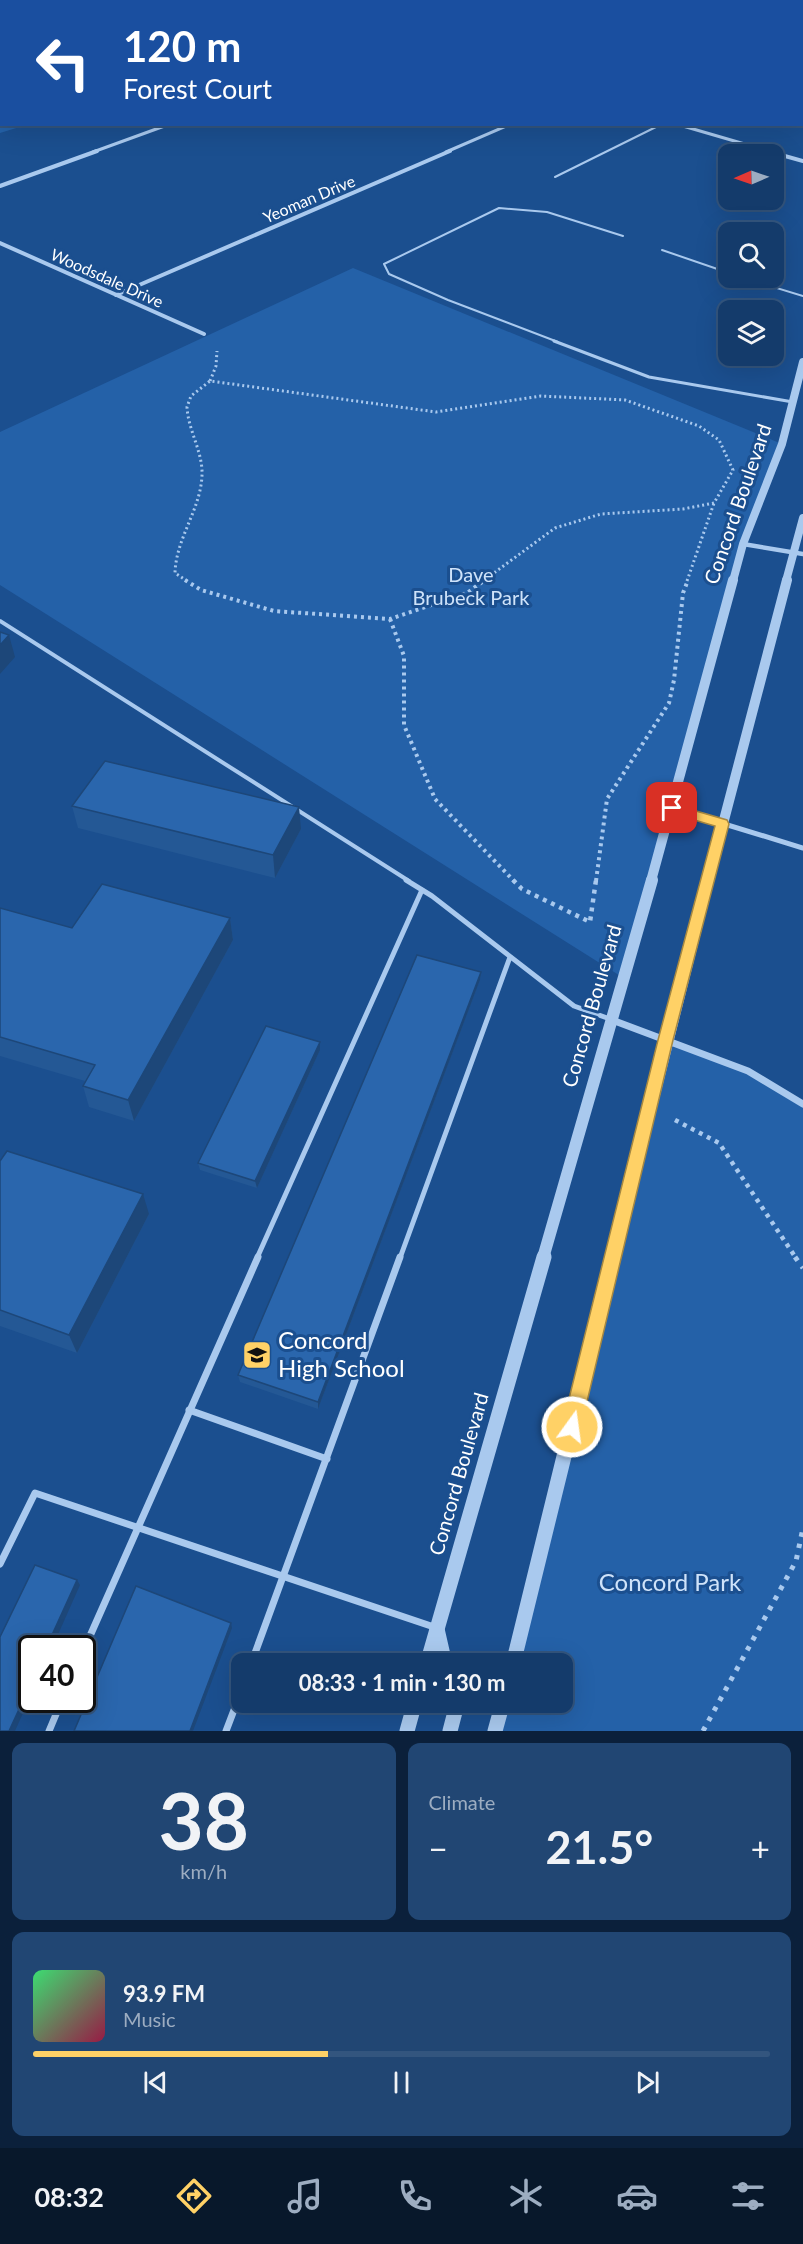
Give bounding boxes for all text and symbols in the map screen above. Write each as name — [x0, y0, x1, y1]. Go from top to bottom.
text: 120 m — [123, 21, 241, 71]
icon: left — [24, 24, 102, 102]
text: Forest Court — [123, 72, 272, 105]
north arrow — [718, 144, 784, 210]
map controls — [718, 144, 784, 366]
street label: Yeoman Drive — [260, 171, 358, 226]
button: search — [718, 222, 784, 288]
street label: Woodsdale Drive — [48, 244, 166, 311]
button: layers — [718, 300, 784, 366]
street label: Concord Boulevard — [698, 420, 776, 587]
park label: Dave Brubeck Park — [413, 562, 530, 609]
pin — [646, 782, 697, 833]
icon: arrive — [655, 791, 688, 824]
street label: Concord Boulevard — [556, 922, 626, 1090]
place label: Concord High School — [278, 1325, 405, 1382]
school or university icon: Concord High School — [241, 1339, 273, 1371]
street label: Concord Boulevard — [423, 1390, 493, 1558]
position arrow — [540, 1395, 604, 1459]
park label: Concord Park — [599, 1567, 742, 1596]
speed limit sign: 40 — [18, 1635, 96, 1713]
text: 08:33 · 1 min · 130 m — [299, 1669, 505, 1696]
text: 38 — [159, 1773, 249, 1867]
text: Climate — [429, 1790, 495, 1814]
text: 21.5° — [545, 1820, 653, 1874]
text: − — [429, 1828, 448, 1868]
text: + — [751, 1828, 770, 1868]
text: km/h — [180, 1859, 227, 1883]
text: 93.9 FM — [123, 1980, 205, 2007]
text: Music — [123, 2007, 176, 2031]
icon: previous — [139, 2066, 172, 2099]
icon: pause — [385, 2066, 418, 2099]
icon: next — [631, 2066, 664, 2099]
icon: directions — [173, 2175, 215, 2217]
icon: music — [284, 2175, 326, 2217]
icon: phone — [394, 2175, 436, 2217]
icon: climate — [505, 2175, 547, 2217]
icon: car — [616, 2175, 658, 2217]
icon: filters — [727, 2175, 769, 2217]
text: 08:32 — [34, 2180, 104, 2213]

